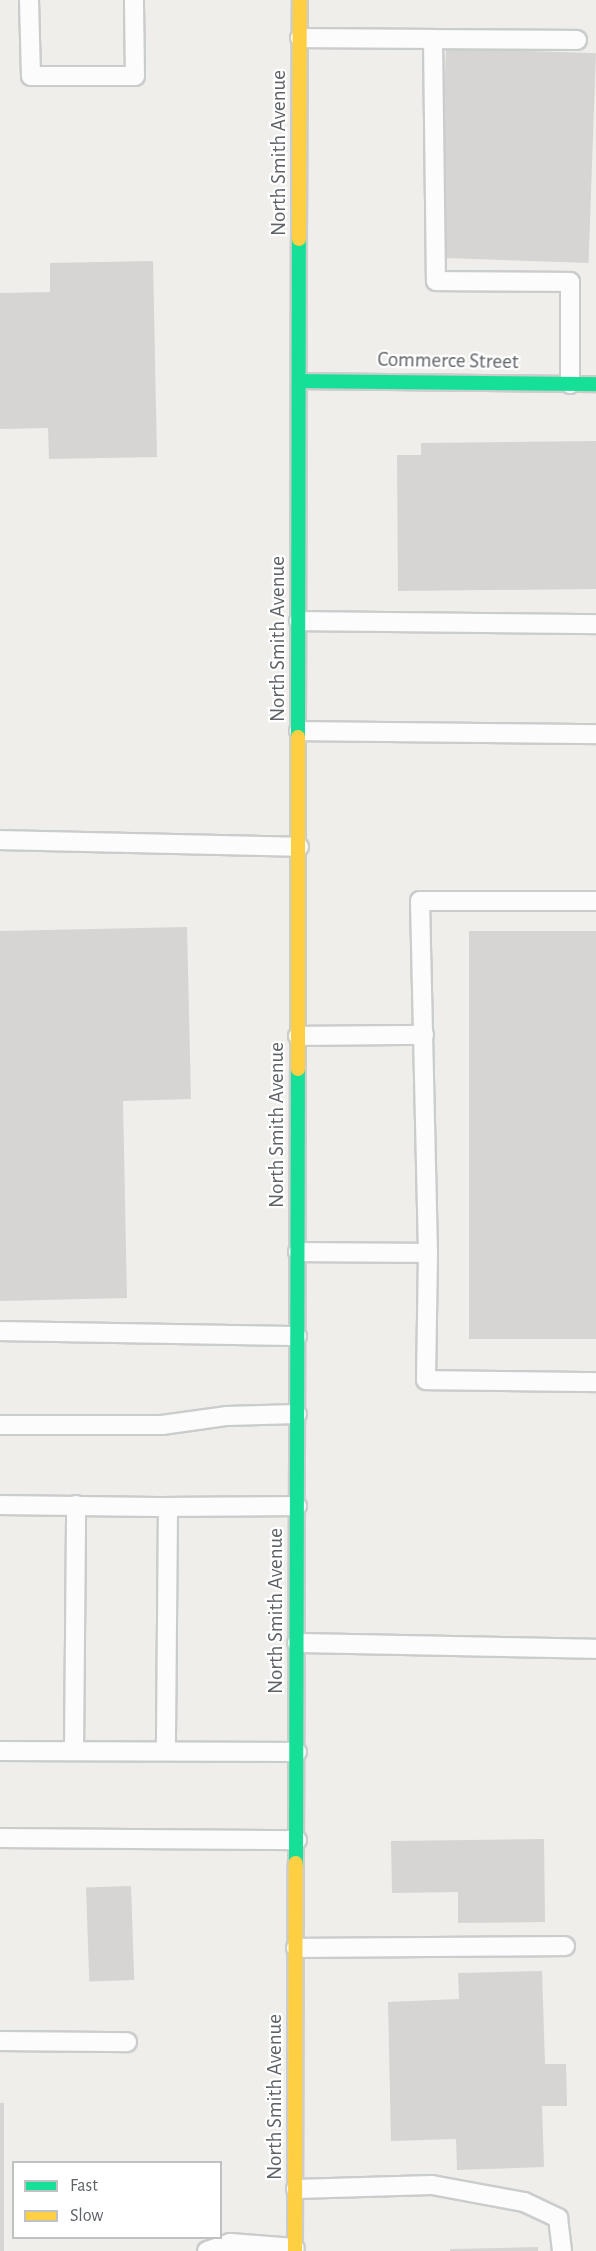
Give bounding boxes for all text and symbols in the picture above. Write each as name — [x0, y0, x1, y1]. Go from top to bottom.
street label: North Smith Avenue — [266, 70, 292, 236]
street label: Commerce Street — [377, 347, 519, 375]
street label: North Smith Avenue — [265, 556, 291, 722]
street label: North Smith Avenue — [264, 1042, 290, 1208]
street label: North Smith Avenue — [263, 1528, 289, 1694]
street label: North Smith Avenue — [262, 2014, 288, 2180]
legend — [12, 2161, 222, 2239]
text: Fast — [70, 2177, 98, 2195]
text: Slow — [70, 2207, 103, 2225]

